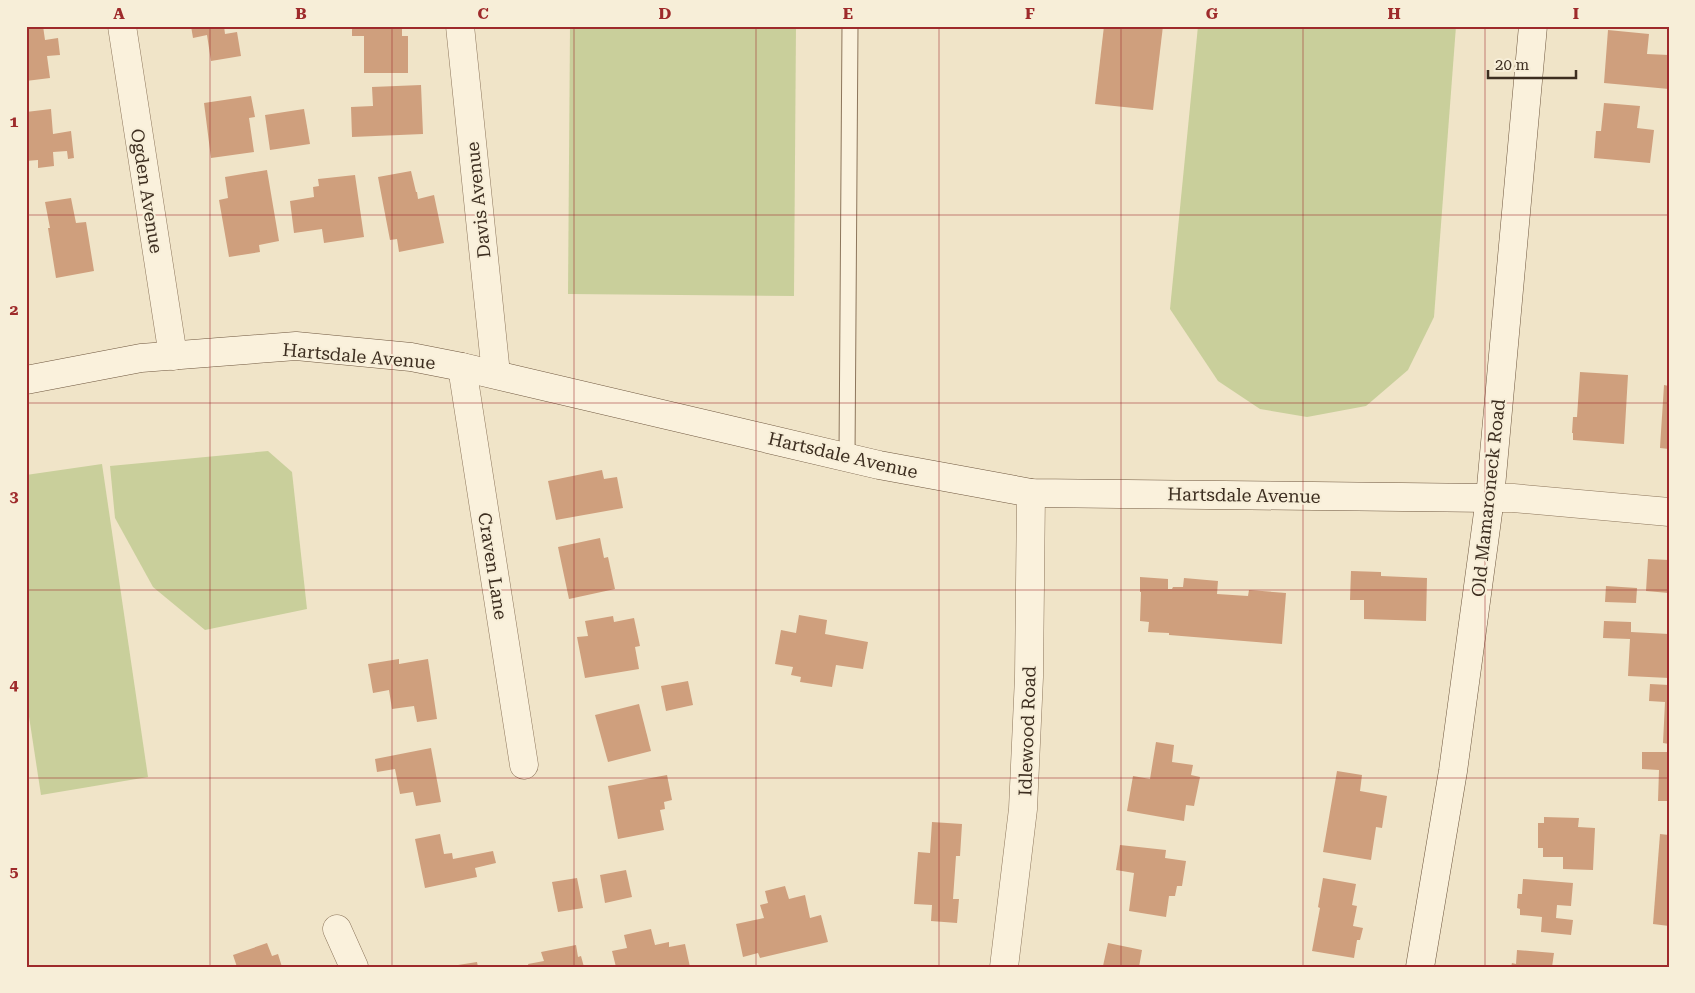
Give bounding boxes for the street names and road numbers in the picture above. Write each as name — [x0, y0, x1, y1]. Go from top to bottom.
street label: Ogden Avenue — [127, 127, 167, 255]
street label: Davis Avenue — [461, 141, 495, 259]
street label: Hartsdale Avenue — [282, 339, 436, 373]
street label: Old Mamaroneck Road — [1467, 398, 1509, 598]
street label: Hartsdale Avenue — [766, 428, 920, 482]
street label: Hartsdale Avenue — [1167, 483, 1321, 507]
street label: Craven Lane — [474, 511, 512, 621]
street label: Idlewood Road — [1014, 665, 1040, 796]

